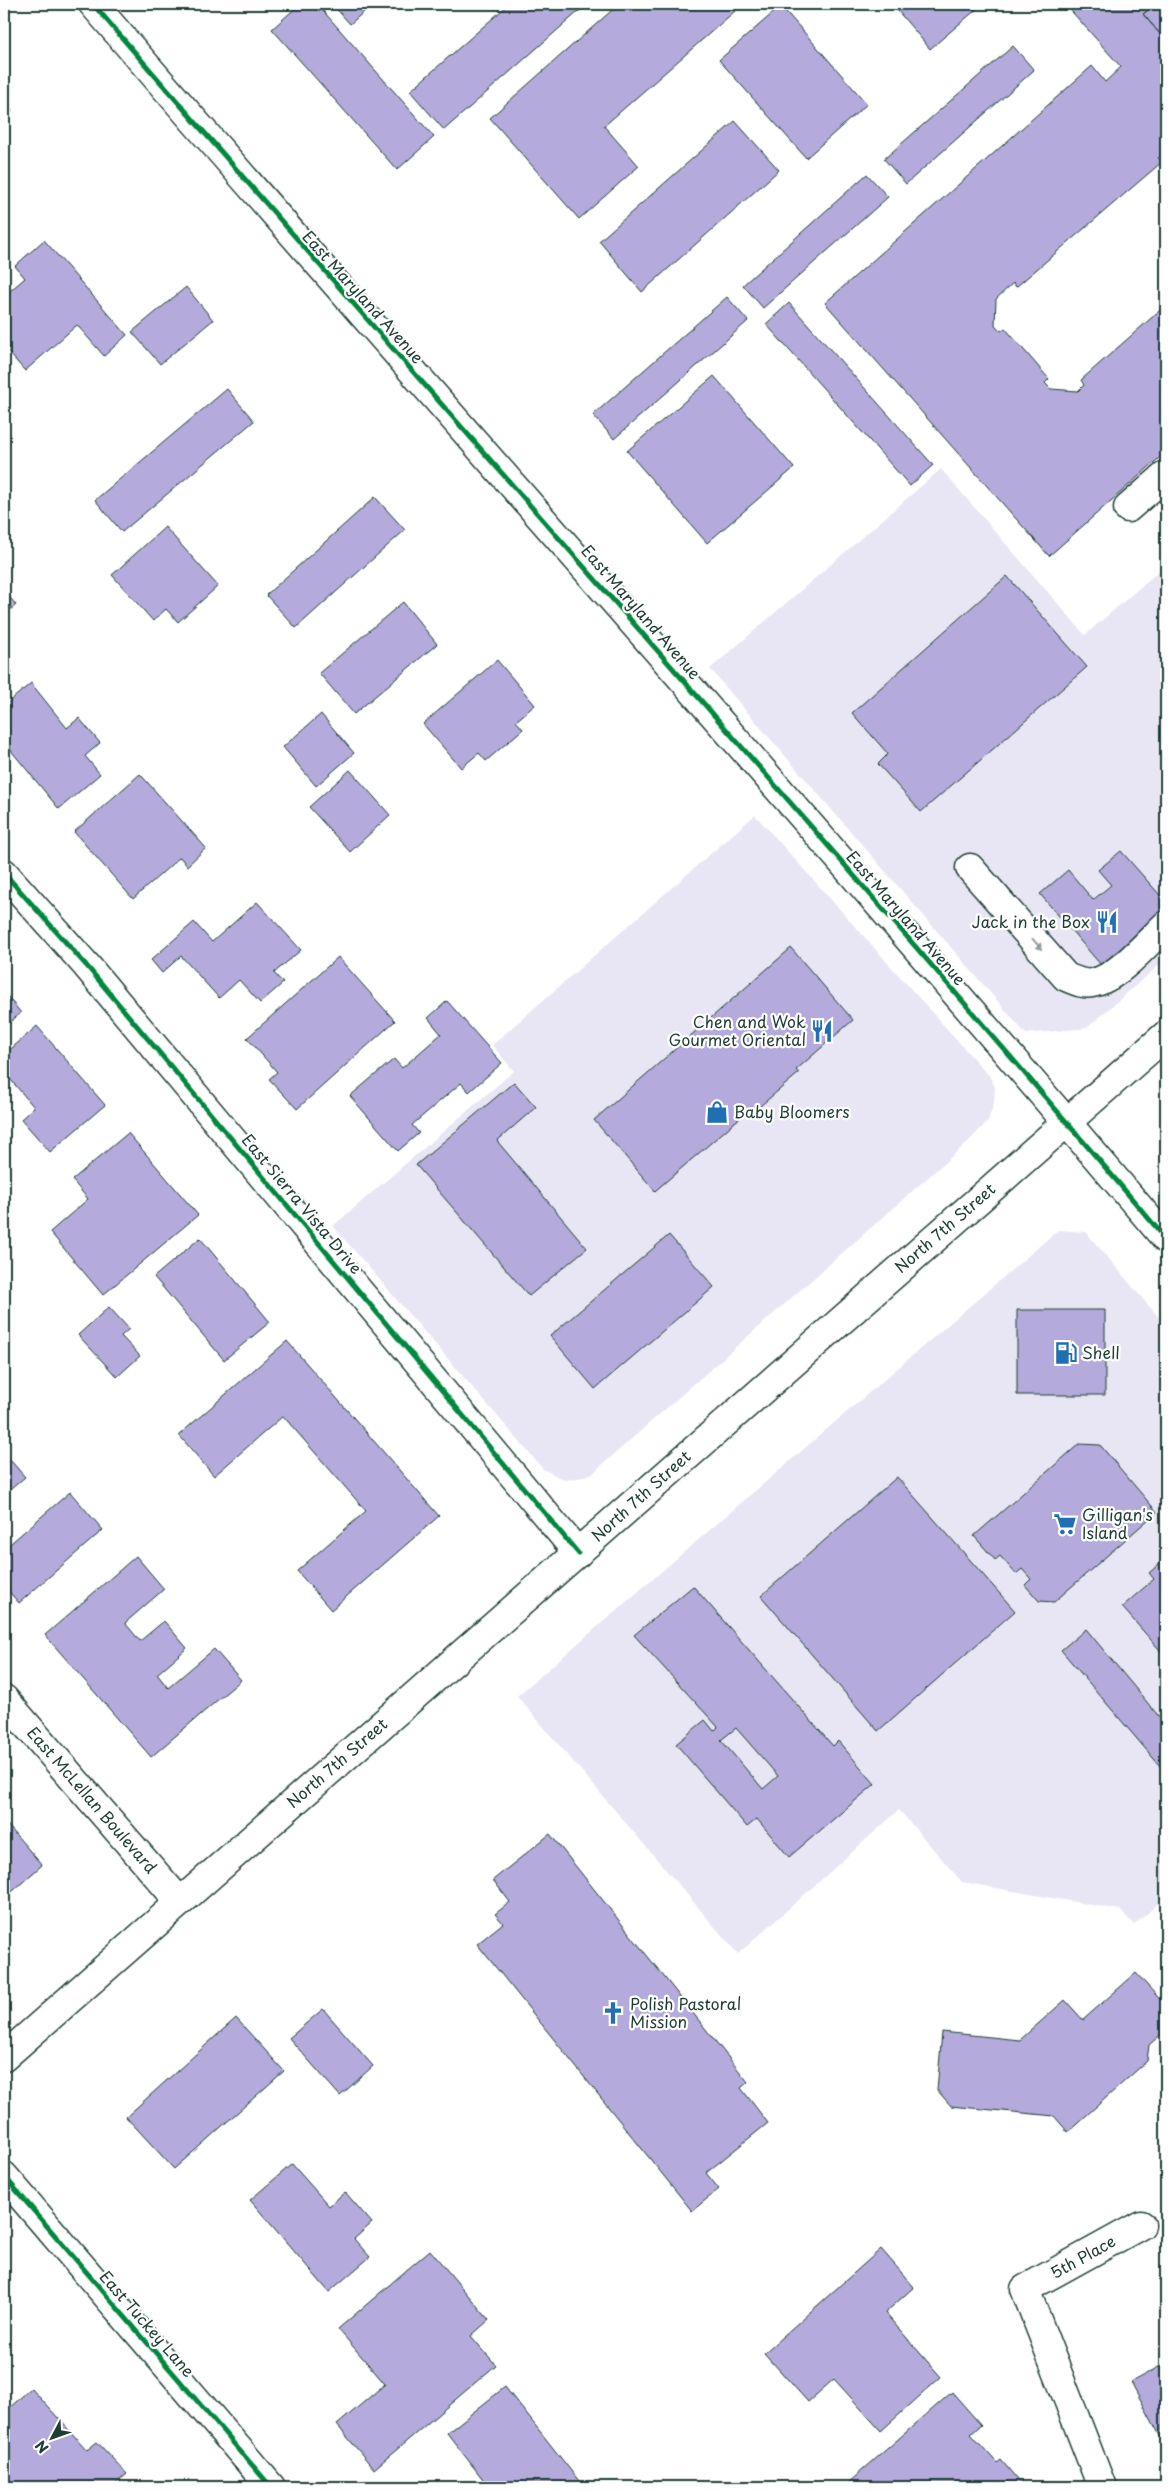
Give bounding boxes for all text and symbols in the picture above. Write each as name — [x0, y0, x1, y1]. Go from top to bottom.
street label: East Maryland Avenue — [297, 225, 430, 368]
street label: East Maryland Avenue — [576, 539, 707, 684]
street label: East Maryland Avenue — [841, 845, 972, 990]
place label: Jack in the Box — [972, 909, 1090, 933]
restaurant icon: Jack in the Box — [1094, 909, 1120, 935]
one-way arrow — [1031, 938, 1043, 950]
place label: Chen and Wok Gourmet Oriental — [668, 1009, 806, 1051]
restaurant icon: Chen and Wok Gourmet Oriental — [809, 1018, 835, 1044]
shop icon: Baby Bloomers — [704, 1099, 730, 1125]
place label: Baby Bloomers — [734, 1099, 849, 1123]
street label: East Sierra Vista Drive — [237, 1128, 369, 1279]
street label: North 7th Street — [889, 1176, 1000, 1278]
fuel station icon: Shell — [1053, 1340, 1079, 1366]
place label: Shell — [1082, 1340, 1120, 1364]
street label: North 7th Street — [585, 1444, 696, 1547]
place label: Gilligan's Island — [1082, 1502, 1153, 1544]
supermarket icon: Gilligan's Island — [1052, 1511, 1078, 1537]
street label: North 7th Street — [281, 1711, 392, 1813]
street label: East McLellan Boulevard — [22, 1721, 163, 1878]
place label: Polish Pastoral Mission — [630, 1991, 741, 2033]
church icon: Polish Pastoral Mission — [600, 2000, 626, 2026]
street label: 5th Place — [1046, 2228, 1119, 2284]
street label: East Tuckey Lane — [95, 2265, 201, 2382]
north arrow — [28, 2414, 78, 2464]
text: N — [30, 2436, 53, 2458]

